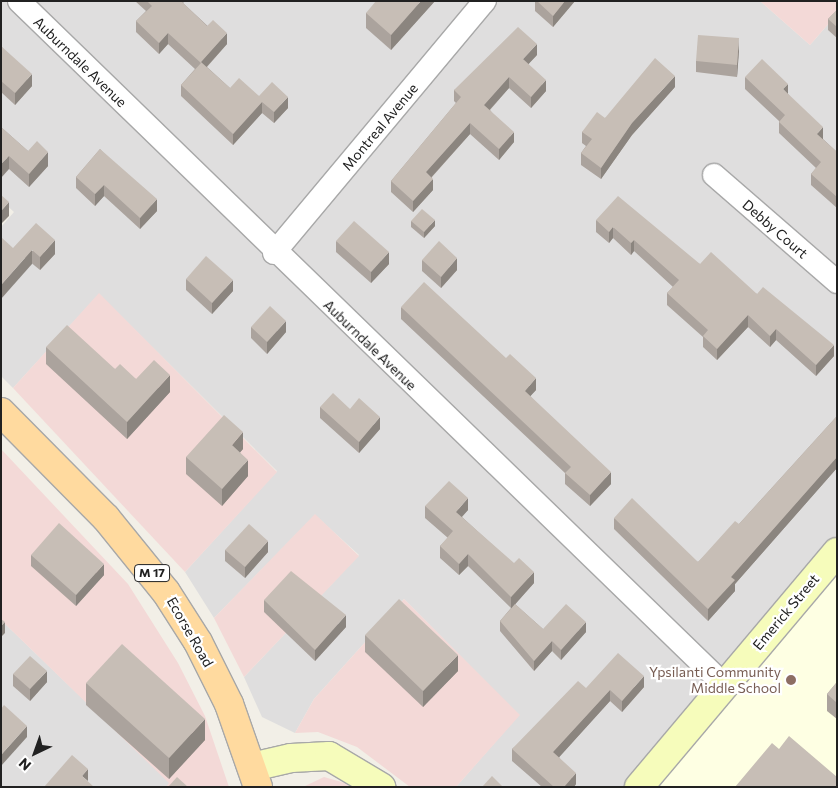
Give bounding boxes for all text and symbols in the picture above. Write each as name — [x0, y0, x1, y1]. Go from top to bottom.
street label: Auburndale Avenue — [30, 13, 130, 111]
street label: Montreal Avenue — [339, 80, 421, 174]
street label: Debby Court — [739, 196, 811, 262]
street label: Auburndale Avenue — [320, 296, 420, 394]
road number: M 17 — [133, 564, 171, 582]
street label: Emerick Street — [749, 571, 823, 653]
street label: Ecorse Road — [163, 594, 217, 670]
place label: Ypsilanti Community Middle School — [649, 664, 781, 696]
marker: Ypsilanti Community Middle School — [785, 674, 797, 686]
north arrow — [10, 728, 60, 778]
text: N — [15, 755, 34, 774]

